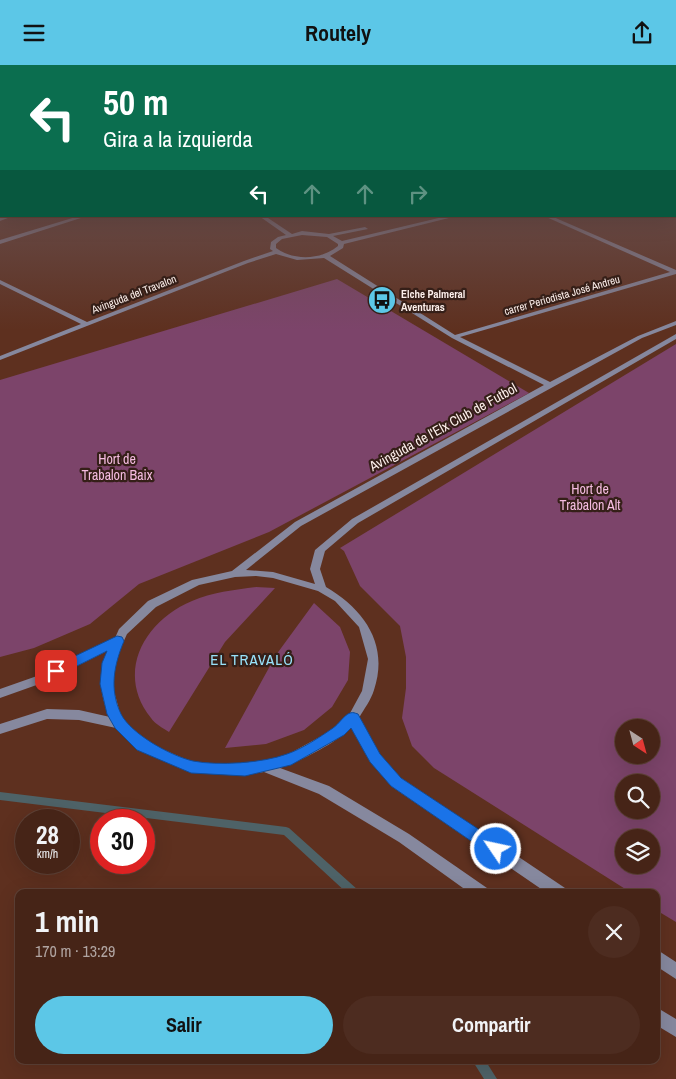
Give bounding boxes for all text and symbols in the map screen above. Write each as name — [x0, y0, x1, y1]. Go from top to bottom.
text: Routely — [305, 18, 371, 48]
icon: menu — [20, 19, 48, 47]
icon: share — [628, 19, 656, 47]
text: 50 m — [103, 79, 168, 126]
icon: left — [20, 85, 85, 150]
text: Gira a la izquierda — [103, 124, 252, 154]
icon: left — [245, 180, 273, 208]
icon: ahead — [298, 180, 326, 208]
icon: ahead — [351, 180, 379, 208]
icon: right — [404, 180, 432, 208]
street label: Avinguda del Travalon — [89, 271, 178, 317]
street label: carrer Periodista José Andreu — [502, 272, 622, 318]
bus stop icon: Elche Palmeral Aventuras — [367, 285, 397, 315]
place label: Elche Palmeral Aventuras — [401, 287, 465, 314]
street label: Avinguda de l'Elx Club de Futbol — [365, 379, 520, 476]
park label: Hort de Trabalon Baix — [81, 450, 153, 484]
park label: Hort de Trabalon Alt — [560, 480, 620, 514]
district label: EL TRAVALÓ — [210, 649, 294, 670]
pin — [35, 650, 77, 692]
icon: arrive — [42, 657, 70, 685]
north arrow — [615, 719, 660, 764]
map controls — [615, 719, 660, 874]
button: search — [615, 774, 660, 819]
speed limit sign: 30 — [90, 809, 155, 874]
text: 28 — [36, 818, 59, 852]
position arrow — [469, 822, 521, 874]
button: layers — [615, 829, 660, 874]
text: km/h — [37, 846, 58, 862]
text: 1 min — [35, 901, 99, 941]
button: close — [588, 906, 640, 958]
text: 170 m · 13:29 — [35, 940, 115, 962]
button: Salir — [35, 996, 333, 1054]
button: Compartir — [343, 996, 640, 1054]

